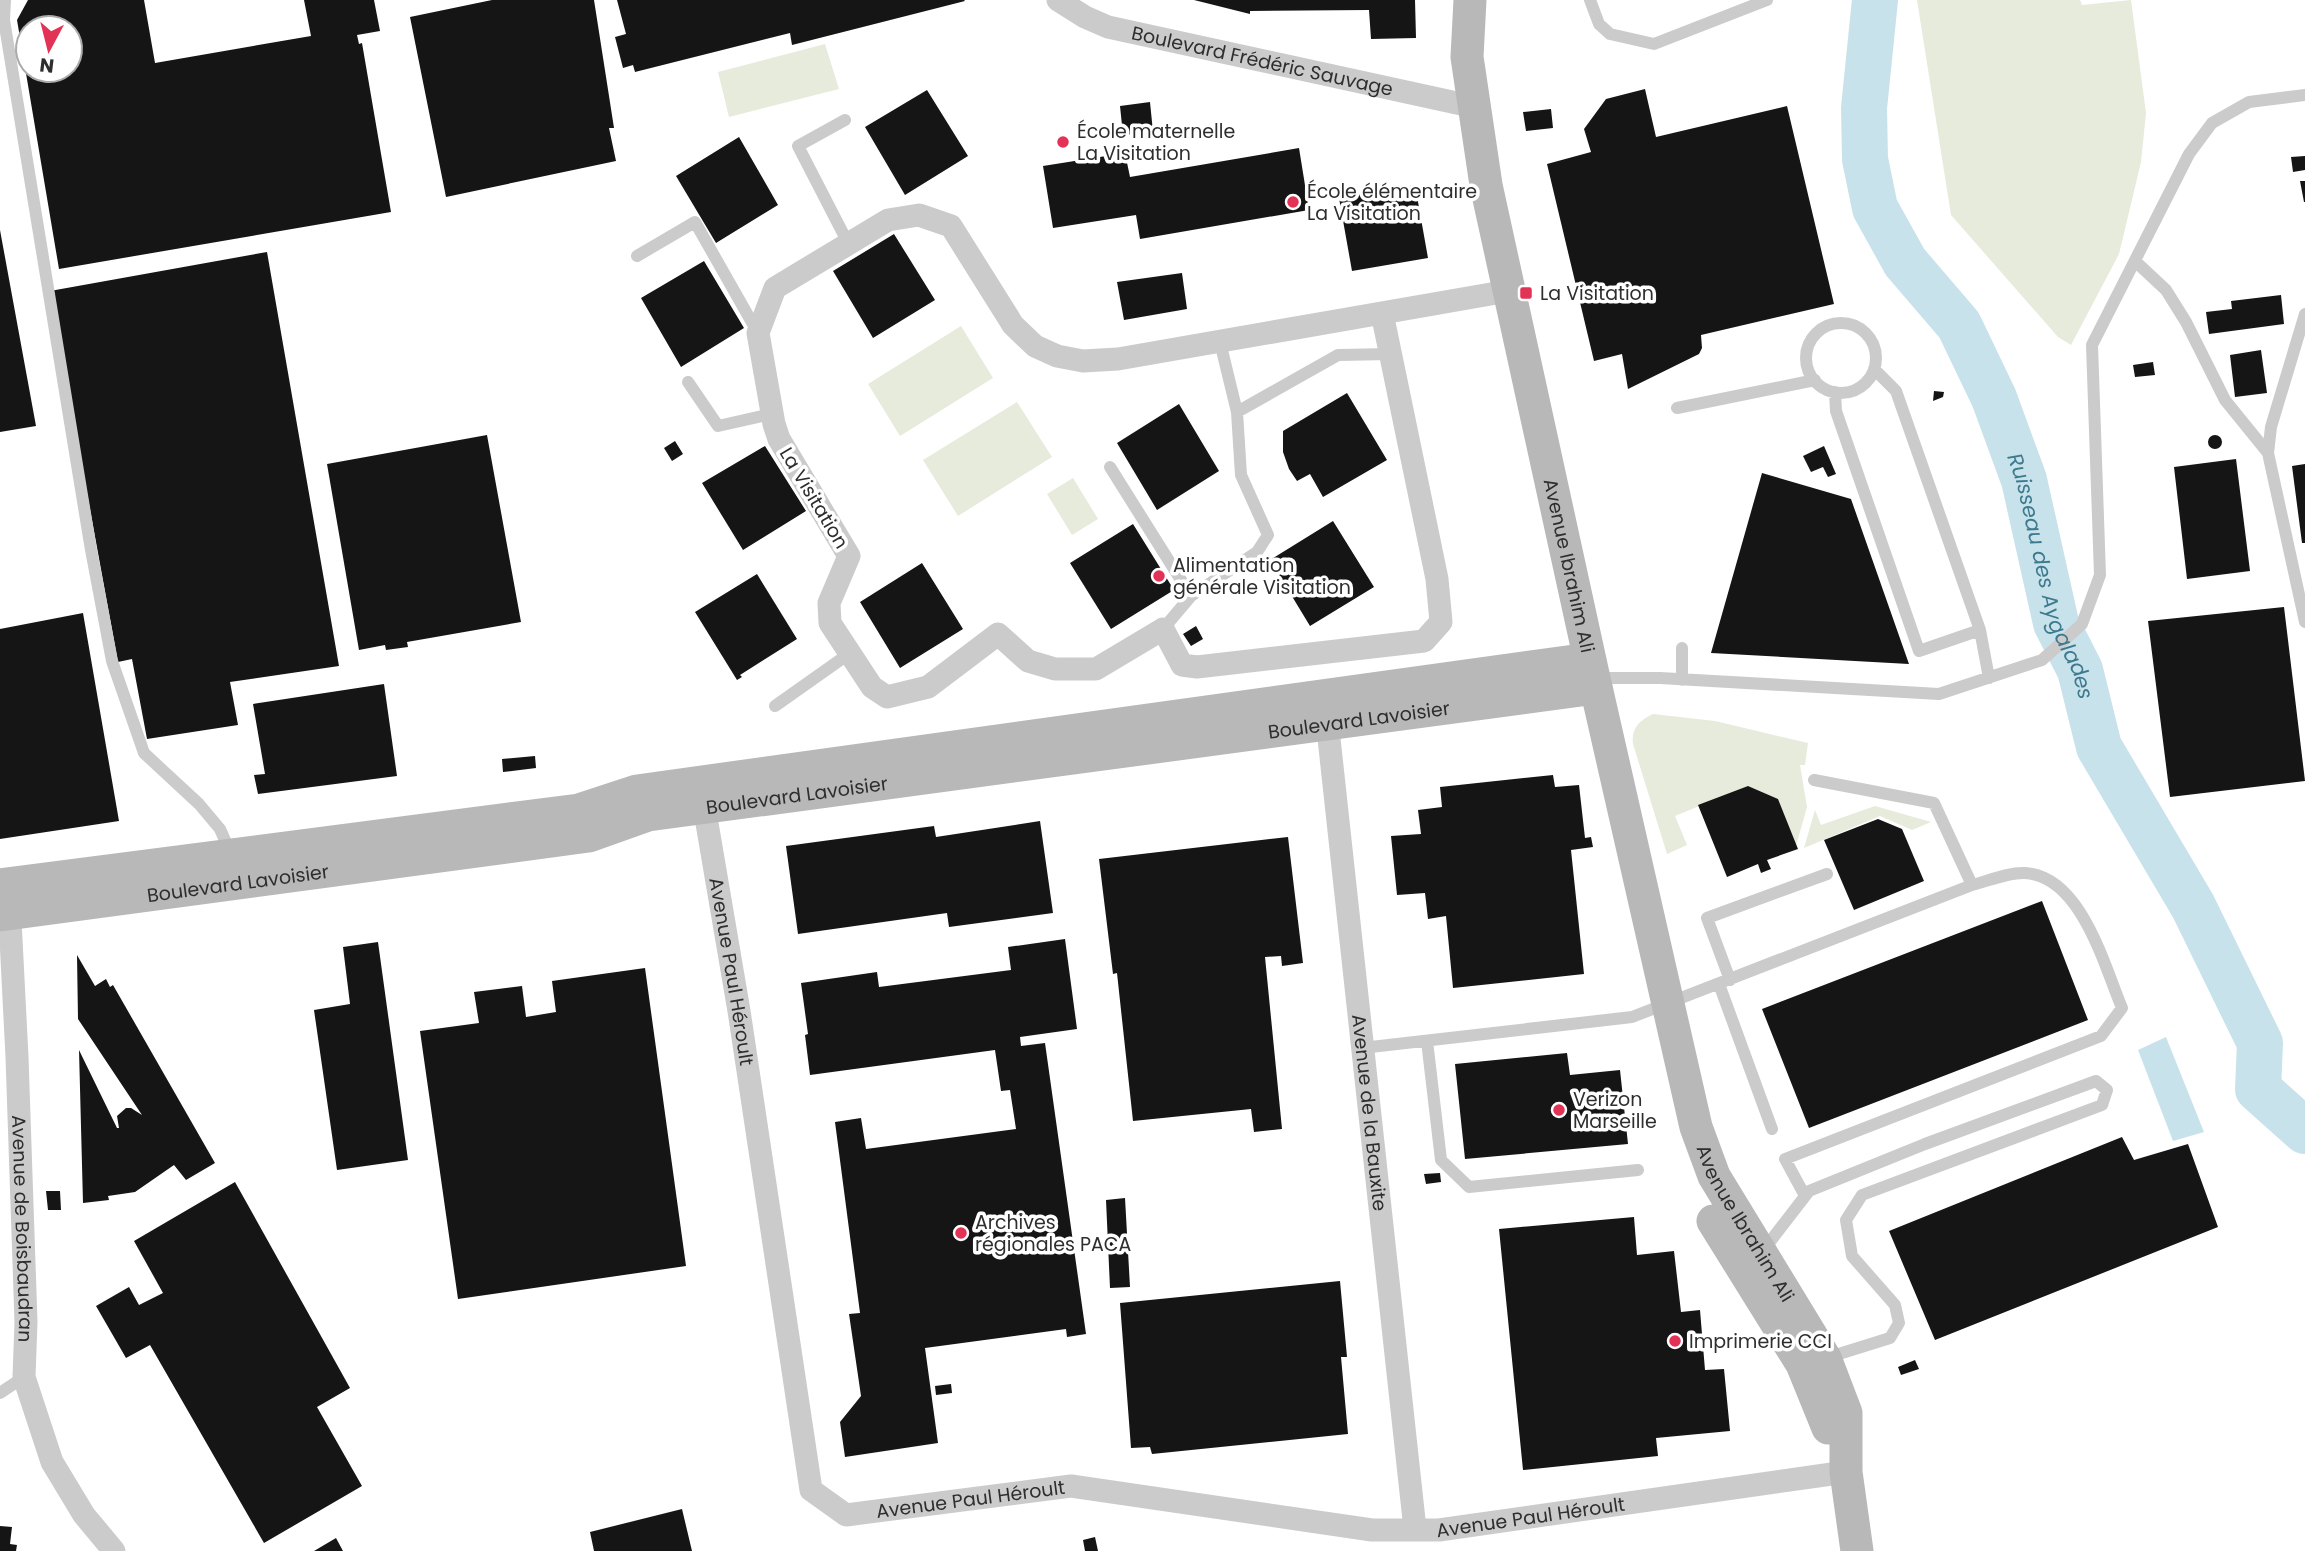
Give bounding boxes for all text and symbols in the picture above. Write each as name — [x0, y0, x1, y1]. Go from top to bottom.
north arrow — [14, 14, 84, 84]
street label: Boulevard Frédéric Sauvage — [1129, 19, 1396, 102]
text: N — [38, 51, 56, 80]
place label: École maternelle La Visitation — [1077, 118, 1235, 167]
marker: École maternelle La Visitation — [1055, 134, 1071, 150]
place label: École élémentaire La Visitation — [1307, 178, 1477, 227]
marker: École élémentaire La Visitation — [1285, 194, 1301, 210]
place label: La Visitation — [1540, 280, 1654, 307]
marker: La Visitation — [1518, 285, 1534, 301]
street label: La Visitation — [773, 442, 855, 554]
water label: Ruisseau des Aygalades — [2001, 449, 2101, 702]
street label: Avenue Ibrahim Ali — [1537, 476, 1601, 655]
place label: Alimentation générale Visitation — [1173, 552, 1351, 601]
marker: Alimentation générale Visitation — [1151, 568, 1167, 584]
street label: Boulevard Lavoisier — [1266, 694, 1451, 745]
street label: Boulevard Lavoisier — [704, 770, 889, 821]
street label: Boulevard Lavoisier — [145, 858, 330, 909]
street label: Avenue Paul Héroult — [703, 875, 761, 1067]
street label: Avenue de la Bauxite — [1346, 1013, 1394, 1213]
place label: Verizon Marseille — [1573, 1086, 1657, 1135]
marker: Verizon Marseille — [1551, 1102, 1567, 1118]
street label: Avenue de Boisbaudran — [5, 1115, 40, 1343]
street label: Avenue Ibrahim Ali — [1690, 1141, 1801, 1307]
place label: Archives régionales PACA — [975, 1209, 1131, 1258]
marker: Archives régionales PACA — [953, 1225, 969, 1241]
place label: Imprimerie CCI — [1689, 1328, 1832, 1355]
marker: Imprimerie CCI — [1667, 1333, 1683, 1349]
street label: Avenue Paul Héroult — [874, 1473, 1067, 1525]
street label: Avenue Paul Héroult — [1434, 1490, 1627, 1544]

